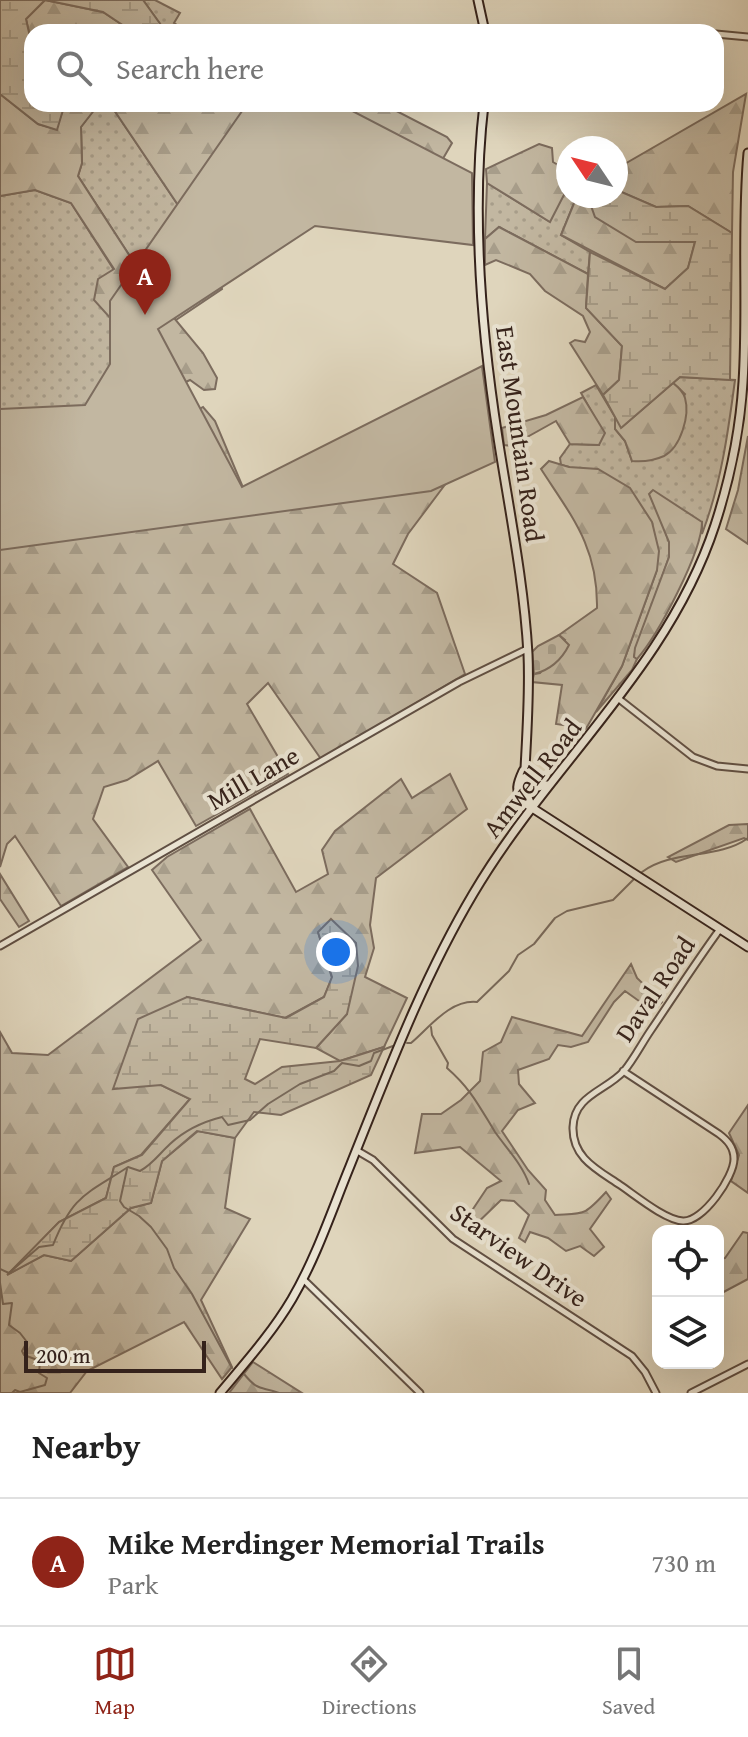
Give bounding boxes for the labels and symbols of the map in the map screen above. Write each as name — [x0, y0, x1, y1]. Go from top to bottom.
north arrow — [556, 136, 628, 208]
pin: A — [119, 249, 171, 315]
street label: East Mountain Road — [486, 324, 555, 544]
street label: Amwell Road — [473, 710, 591, 846]
street label: Mill Lane — [199, 736, 306, 820]
street label: Daval Road — [605, 928, 704, 1049]
your location — [316, 932, 356, 972]
street label: Starview Drive — [443, 1193, 596, 1316]
scale bar — [24, 1337, 206, 1373]

